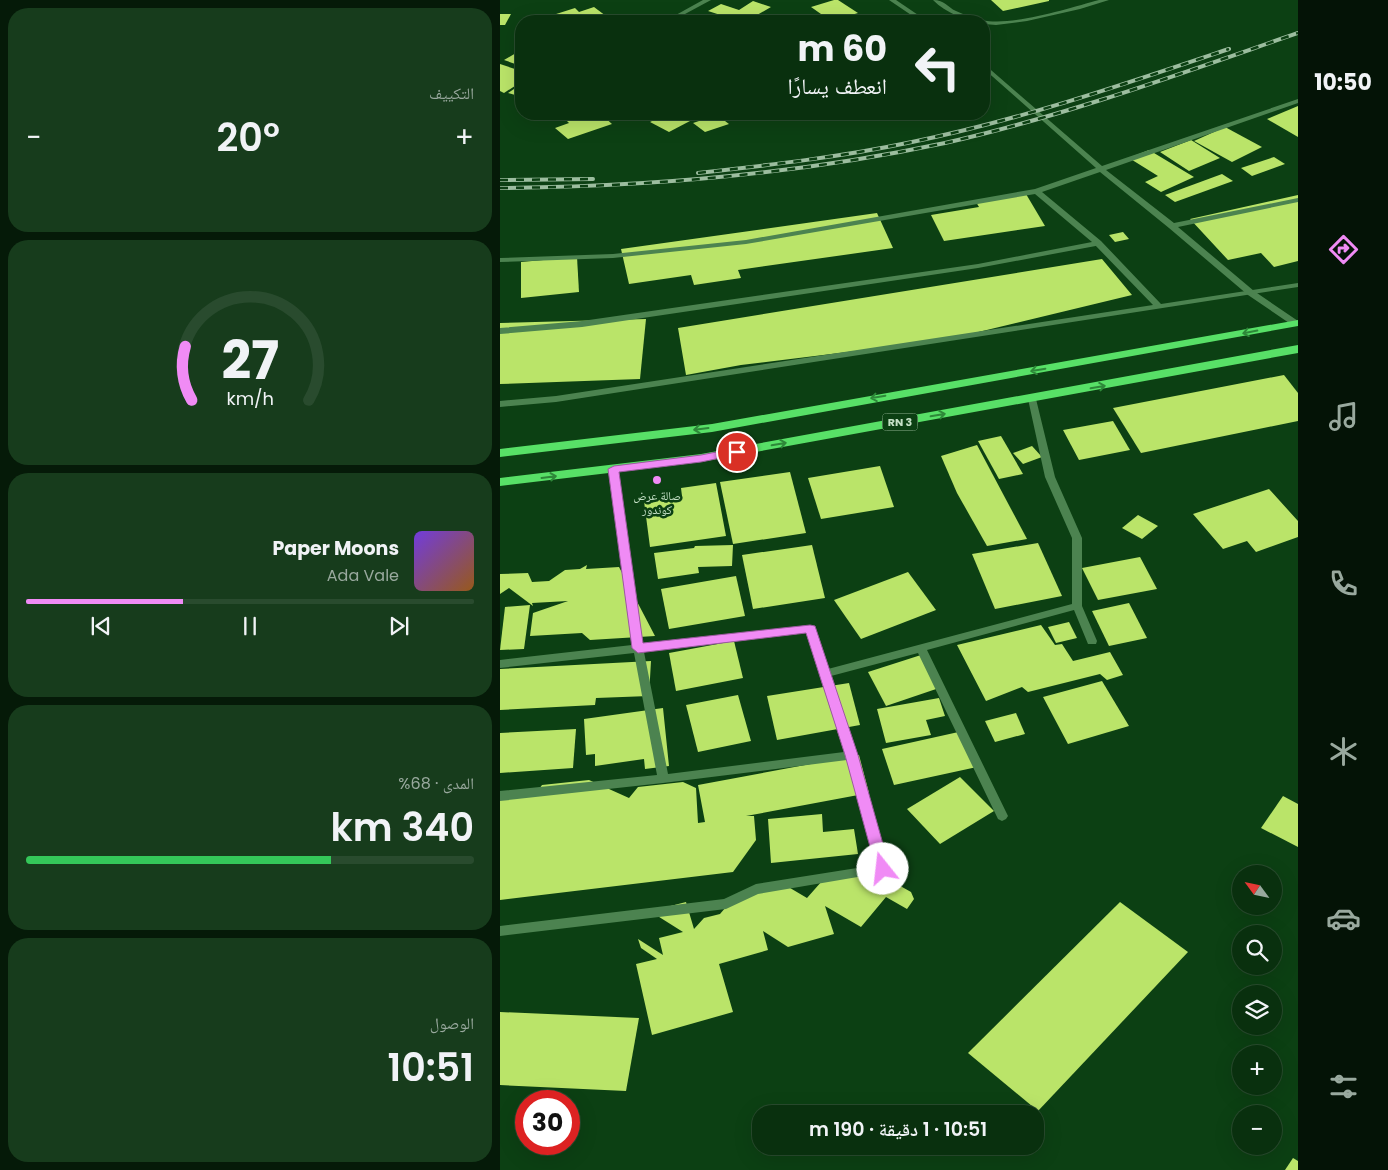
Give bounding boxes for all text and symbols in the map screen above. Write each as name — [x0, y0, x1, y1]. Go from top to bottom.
text: 60 m — [797, 24, 887, 73]
icon: left — [905, 35, 970, 100]
text: 10:50 — [1314, 67, 1372, 98]
text: انعطف يسارًا — [787, 71, 887, 102]
text: التكييف — [429, 82, 474, 105]
text: 20° — [217, 111, 280, 164]
text: − — [26, 118, 41, 157]
text: + — [455, 118, 474, 157]
icon: directions — [1326, 232, 1361, 267]
text: 27 — [221, 324, 279, 397]
one-way arrow — [1243, 328, 1259, 337]
one-way arrow — [1031, 365, 1047, 375]
one-way arrow — [1090, 381, 1106, 391]
text: km/h — [226, 386, 274, 411]
one-way arrow — [871, 393, 887, 403]
icon: music — [1326, 399, 1361, 434]
one-way arrow — [930, 410, 946, 420]
road number: RN 3 — [882, 414, 918, 431]
one-way arrow — [693, 424, 709, 434]
pin — [716, 431, 758, 473]
icon: arrive — [723, 438, 751, 466]
one-way arrow — [770, 439, 786, 449]
one-way arrow — [540, 472, 556, 482]
marker: صالة عرض كوندور — [651, 474, 663, 486]
place label: صالة عرض كوندور — [633, 487, 681, 518]
text: Paper Moons — [272, 535, 399, 562]
text: Ada Vale — [327, 564, 399, 587]
icon: phone — [1326, 566, 1361, 601]
icon: previous — [87, 612, 115, 640]
icon: pause — [236, 612, 264, 640]
icon: next — [385, 612, 413, 640]
icon: climate — [1326, 734, 1361, 769]
text: المدى · 68% — [398, 772, 474, 795]
text: 340 km — [330, 801, 474, 854]
position arrow — [856, 842, 908, 894]
north arrow — [1232, 865, 1282, 915]
map controls — [1232, 865, 1282, 1155]
icon: car — [1326, 901, 1361, 936]
button: search — [1232, 925, 1282, 975]
button: layers — [1232, 985, 1282, 1035]
text: الوصول — [430, 1012, 474, 1035]
text: 10:51 — [387, 1041, 474, 1094]
button: + — [1232, 1045, 1282, 1095]
icon: filters — [1326, 1069, 1361, 1104]
speed limit sign: 30 — [515, 1090, 580, 1155]
button: − — [1232, 1105, 1282, 1155]
text: 10:51 · 1 دقيقة · 190 m — [809, 1116, 987, 1143]

